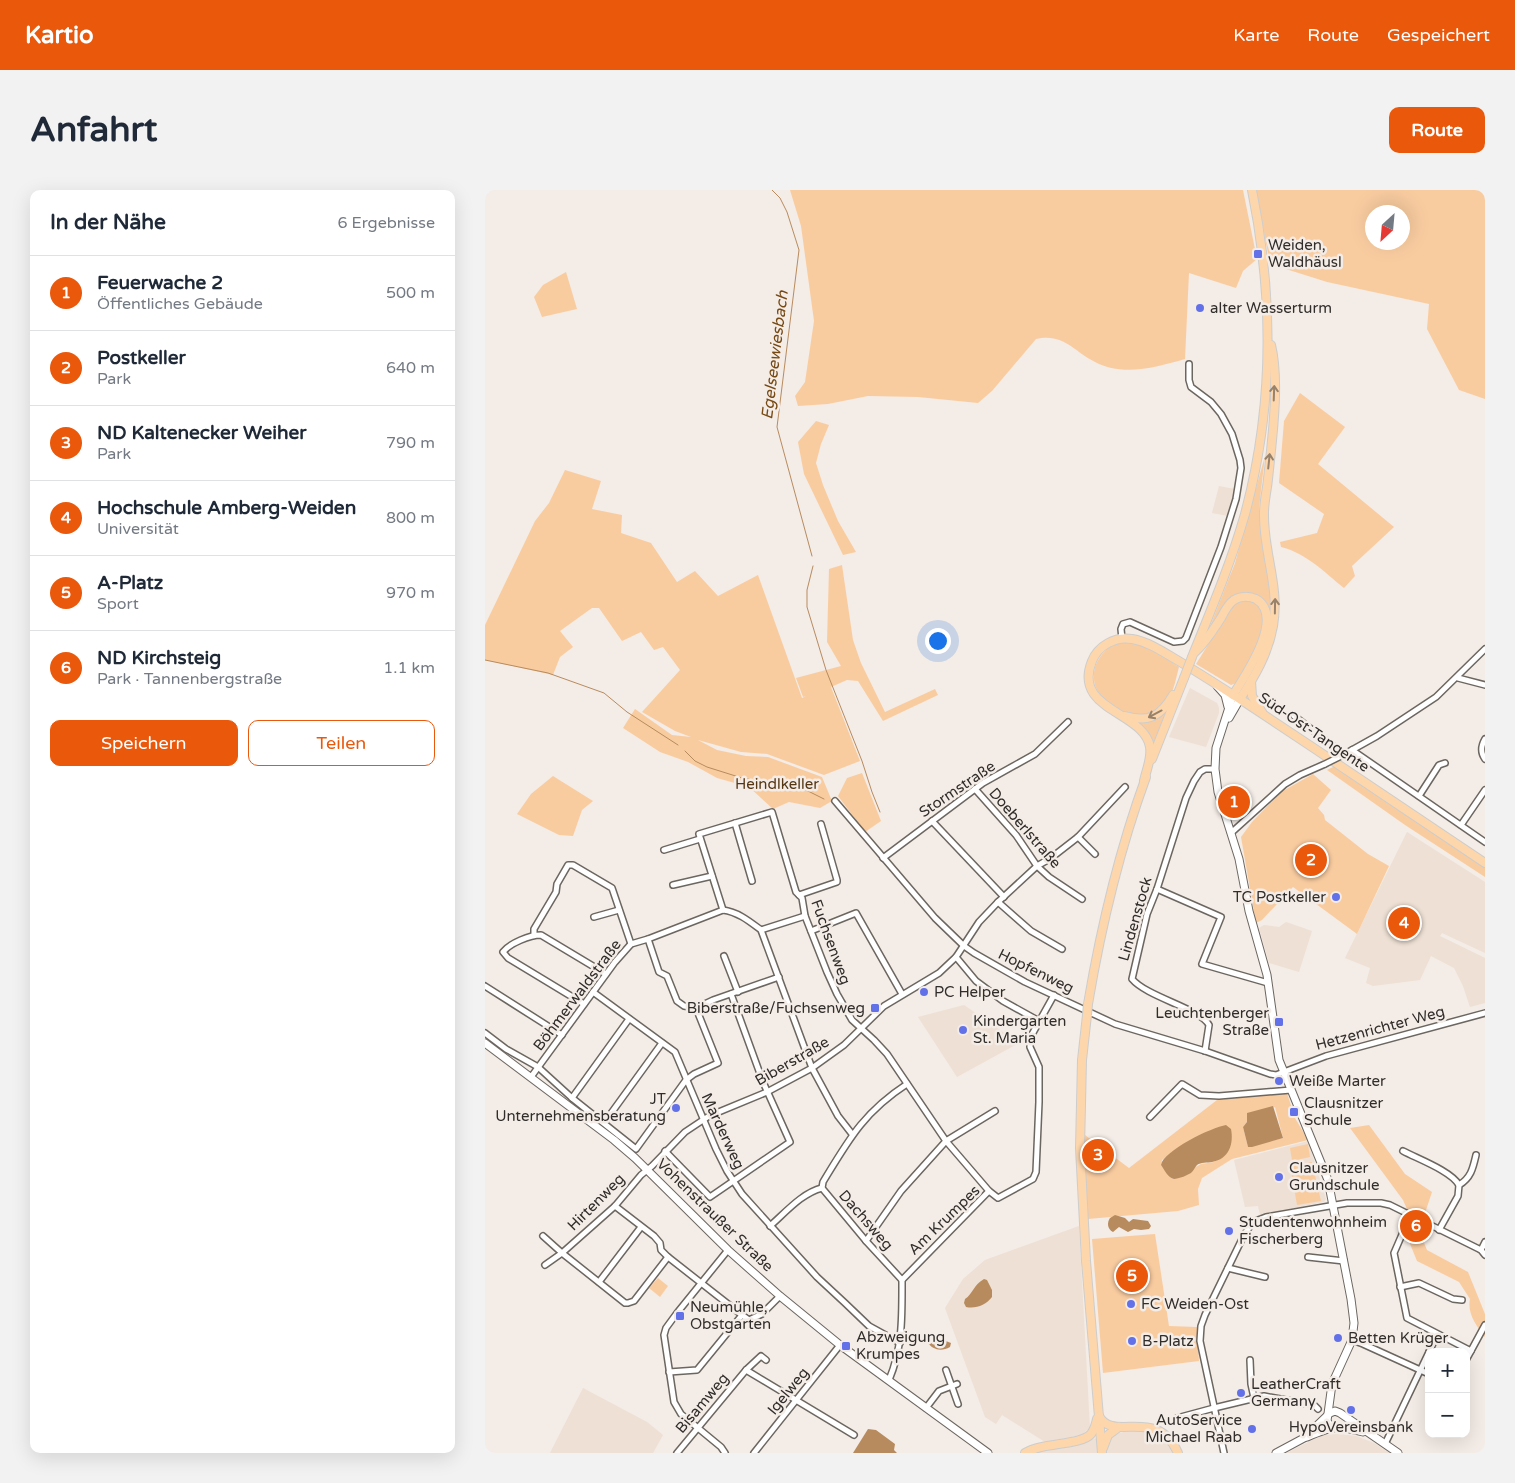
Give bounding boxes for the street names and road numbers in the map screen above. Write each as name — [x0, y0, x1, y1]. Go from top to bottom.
street label: Süd-Ost-Tangente — [1255, 688, 1373, 776]
street label: Stormstraße — [916, 757, 998, 821]
street label: Doeberlstraße — [985, 784, 1065, 872]
street label: Lindenstock — [1114, 875, 1156, 963]
street label: Fuchsenweg — [807, 897, 855, 987]
street label: Böhmerwaldstraße — [529, 936, 625, 1054]
street label: Hopfenweg — [995, 945, 1077, 997]
street label: Hetzenrichter Weg — [1313, 1002, 1447, 1054]
street label: Biberstraße — [752, 1033, 832, 1089]
street label: Marderweg — [698, 1090, 748, 1172]
street label: Vohenstraußer Straße — [653, 1155, 777, 1275]
street label: Hirtenweg — [564, 1170, 628, 1234]
street label: Am Krumpes — [904, 1181, 984, 1259]
street label: Dachsweg — [835, 1186, 897, 1254]
street label: Igelweg — [764, 1364, 812, 1418]
street label: Bisamweg — [672, 1369, 732, 1437]

